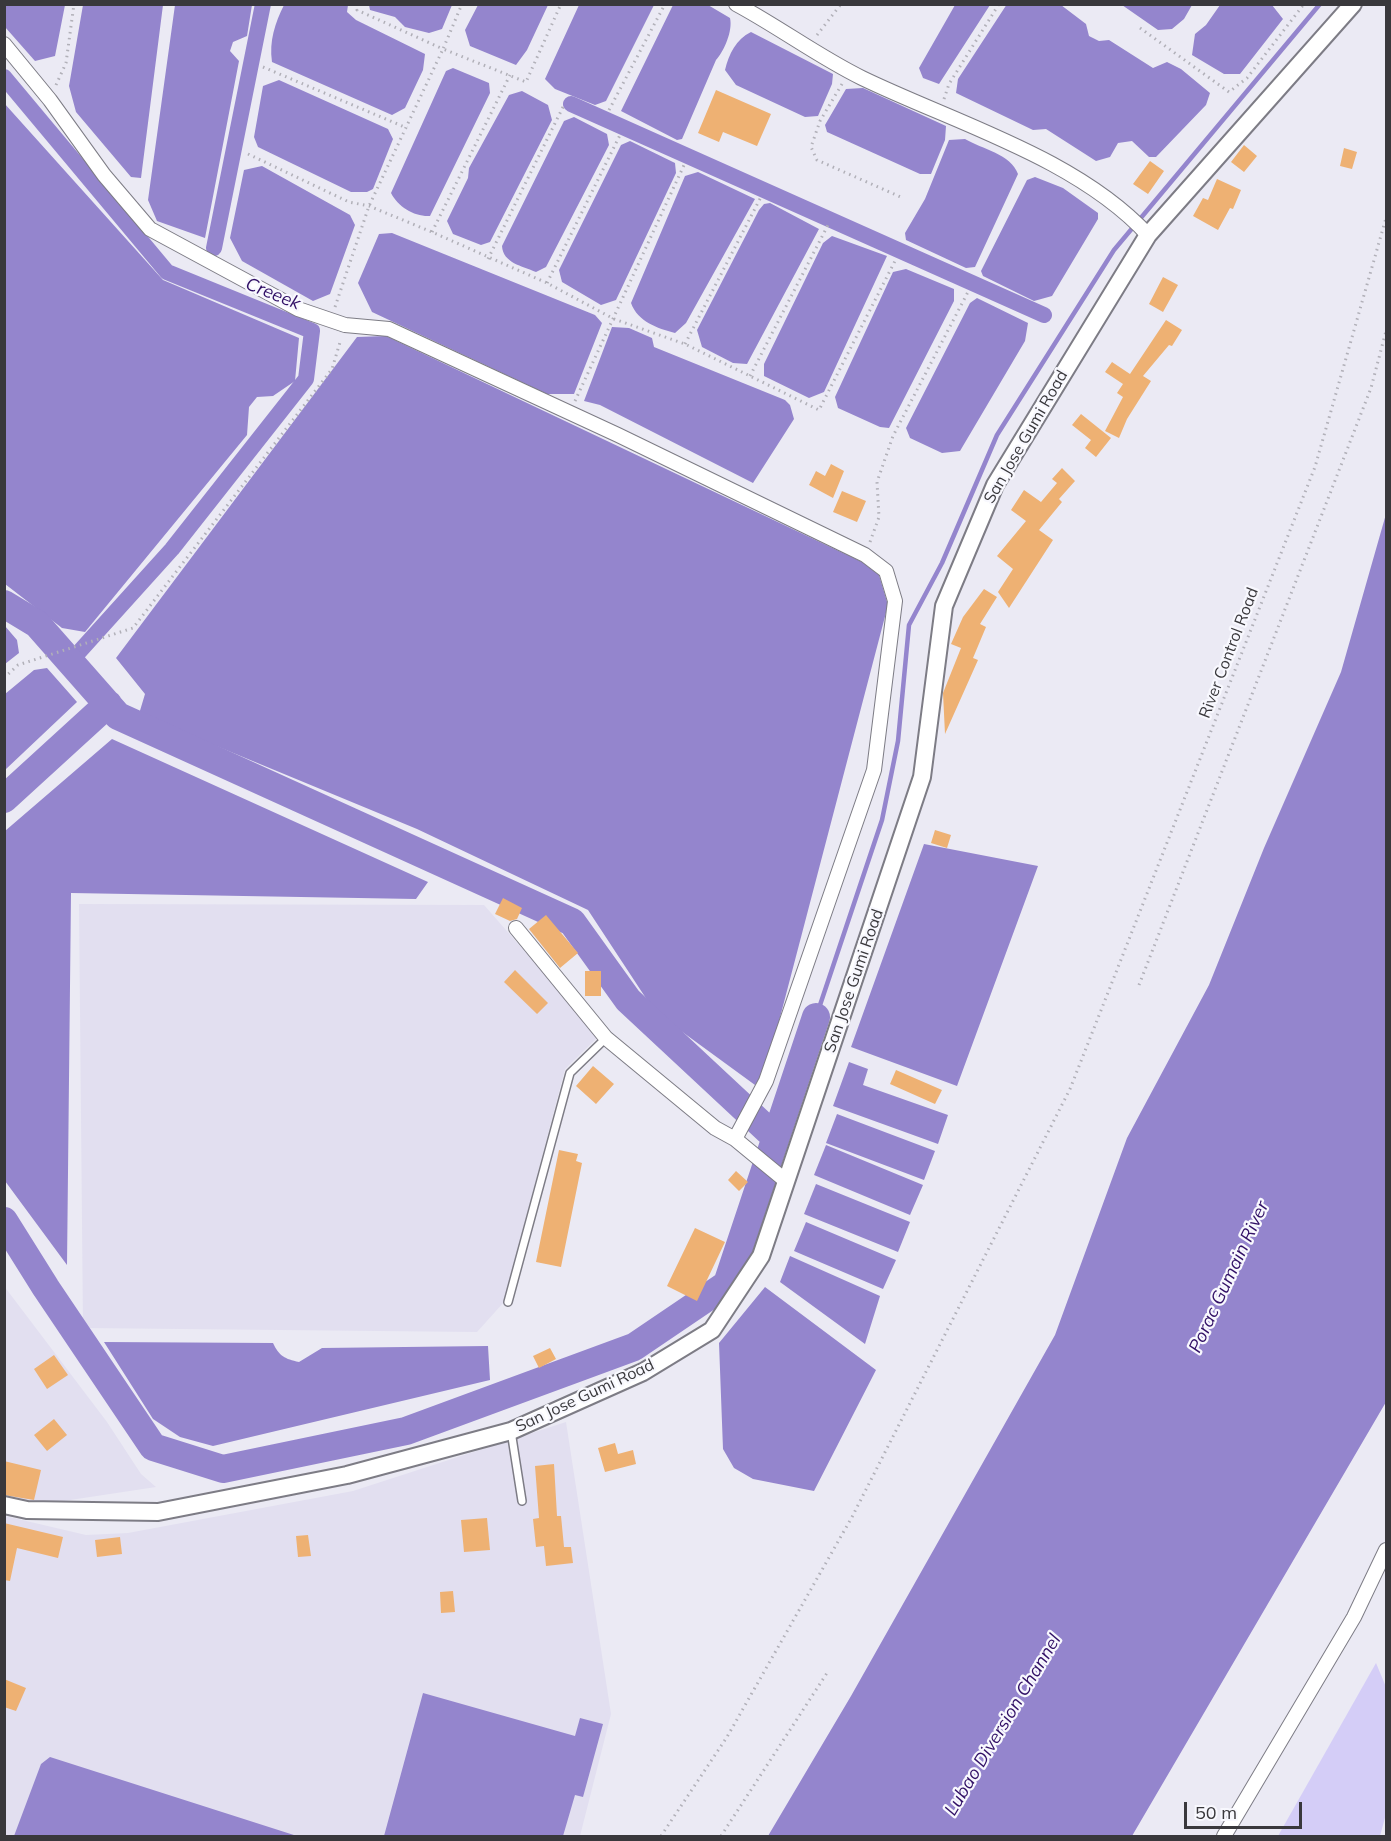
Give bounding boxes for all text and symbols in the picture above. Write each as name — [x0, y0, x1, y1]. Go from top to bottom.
water label: Creeek — [242, 273, 304, 315]
street label: San Jose Gumi Road — [980, 367, 1072, 507]
street label: River Control Road — [1195, 585, 1263, 721]
street label: San Jose Gumi Road — [820, 907, 888, 1055]
water label: Porac Gumain River — [1184, 1198, 1274, 1356]
street label: San Jose Gumi Road — [513, 1355, 657, 1437]
water label: Lubao Diversion Channel — [940, 1630, 1066, 1820]
scale bar — [1187, 1790, 1306, 1828]
text: 50 m — [1195, 1801, 1237, 1824]

